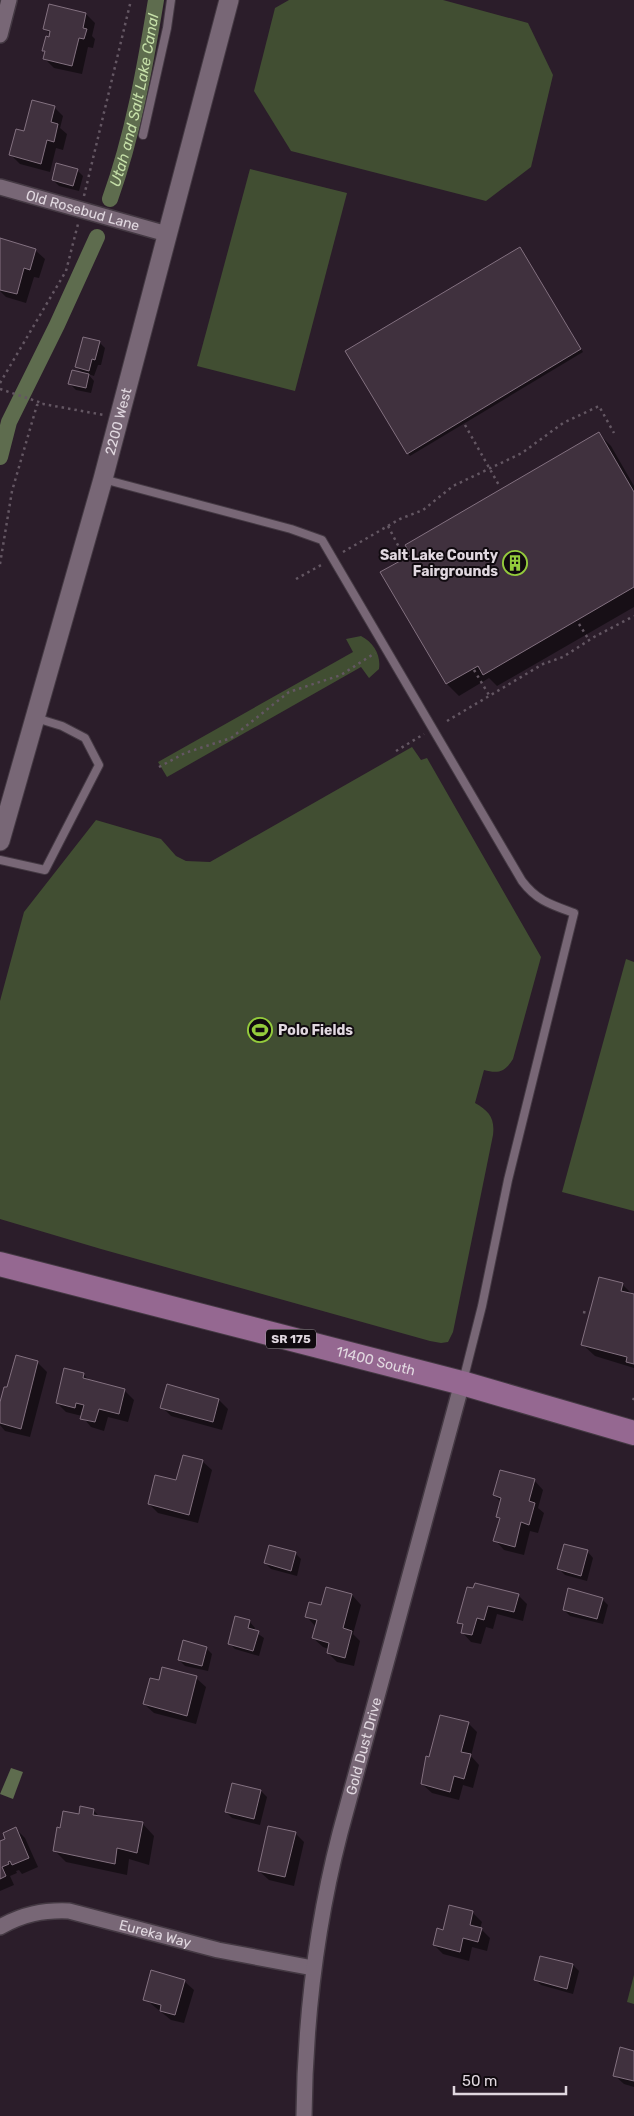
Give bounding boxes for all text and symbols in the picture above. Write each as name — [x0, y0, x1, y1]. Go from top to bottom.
water label: Utah and Salt Lake Canal — [106, 12, 163, 189]
street label: Old Rosebud Lane — [24, 187, 142, 235]
street label: 2200 West — [102, 386, 136, 457]
place label: Salt Lake County Fairgrounds — [380, 547, 499, 580]
building icon: Salt Lake County Fairgrounds — [502, 550, 528, 576]
sports icon: Polo Fields — [247, 1017, 273, 1043]
place label: Polo Fields — [278, 1022, 353, 1039]
road number: SR 175 — [266, 1330, 316, 1348]
street label: 11400 South — [334, 1343, 417, 1380]
street label: Gold Dust Drive — [343, 1695, 385, 1797]
street label: Eureka Way — [117, 1916, 193, 1952]
scale bar — [454, 2064, 566, 2096]
text: 50 m — [462, 2072, 497, 2090]

